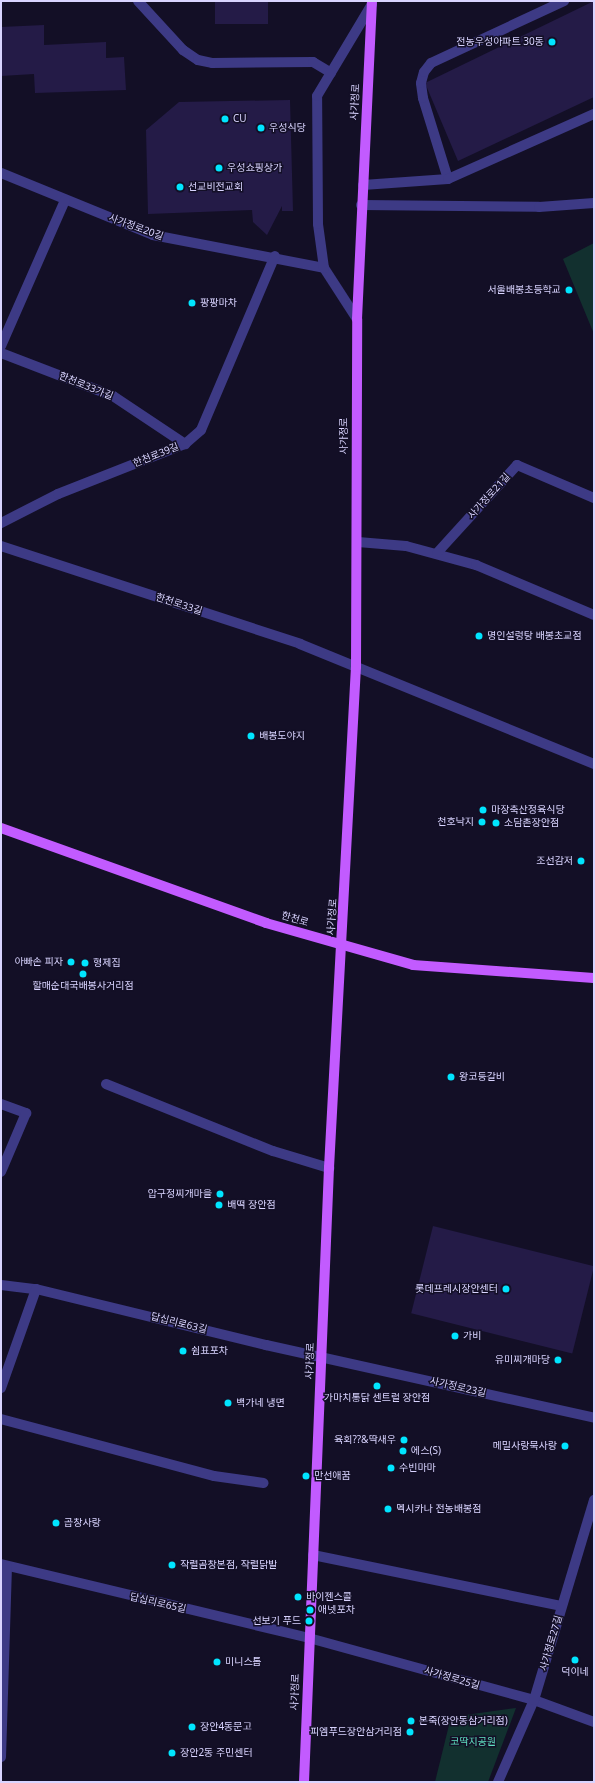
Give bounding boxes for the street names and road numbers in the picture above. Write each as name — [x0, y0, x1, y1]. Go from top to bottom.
street label: 사가정로 — [348, 83, 362, 121]
street label: 사가정로20길 — [107, 212, 165, 242]
street label: 한천로33가길 — [57, 370, 115, 402]
street label: 사가정로 — [338, 418, 350, 454]
street label: 한천로39길 — [131, 440, 181, 470]
street label: 사가정로21길 — [465, 471, 513, 521]
street label: 한천로33길 — [154, 591, 204, 617]
street label: 사가정로 — [325, 898, 339, 936]
street label: 한천로 — [280, 909, 310, 929]
street label: 답십리로63길 — [150, 1310, 208, 1336]
street label: 사가정로 — [303, 1342, 317, 1380]
street label: 사가정로23길 — [429, 1375, 487, 1399]
street label: 답십리로65길 — [129, 1591, 187, 1615]
street label: 사가정로27길 — [537, 1614, 565, 1672]
street label: 사가정로25길 — [423, 1664, 481, 1692]
street label: 사가정로 — [288, 1673, 302, 1711]

